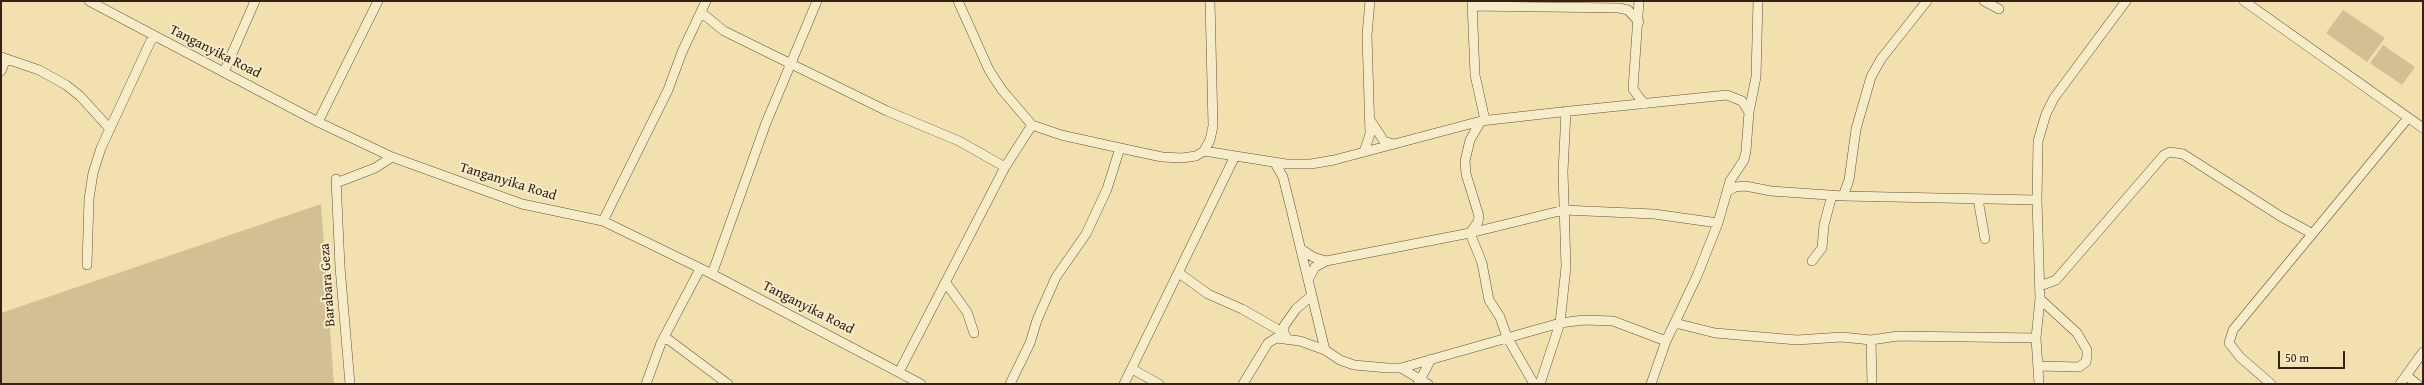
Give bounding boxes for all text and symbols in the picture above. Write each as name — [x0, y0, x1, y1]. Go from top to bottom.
street label: Tanganyika Road — [167, 22, 263, 82]
street label: Tanganyika Road — [458, 159, 558, 205]
street label: Barabara Geza — [317, 243, 339, 327]
street label: Tanganyika Road — [760, 278, 856, 338]
scale bar — [2280, 343, 2347, 369]
text: 50 m — [2285, 349, 2309, 366]

